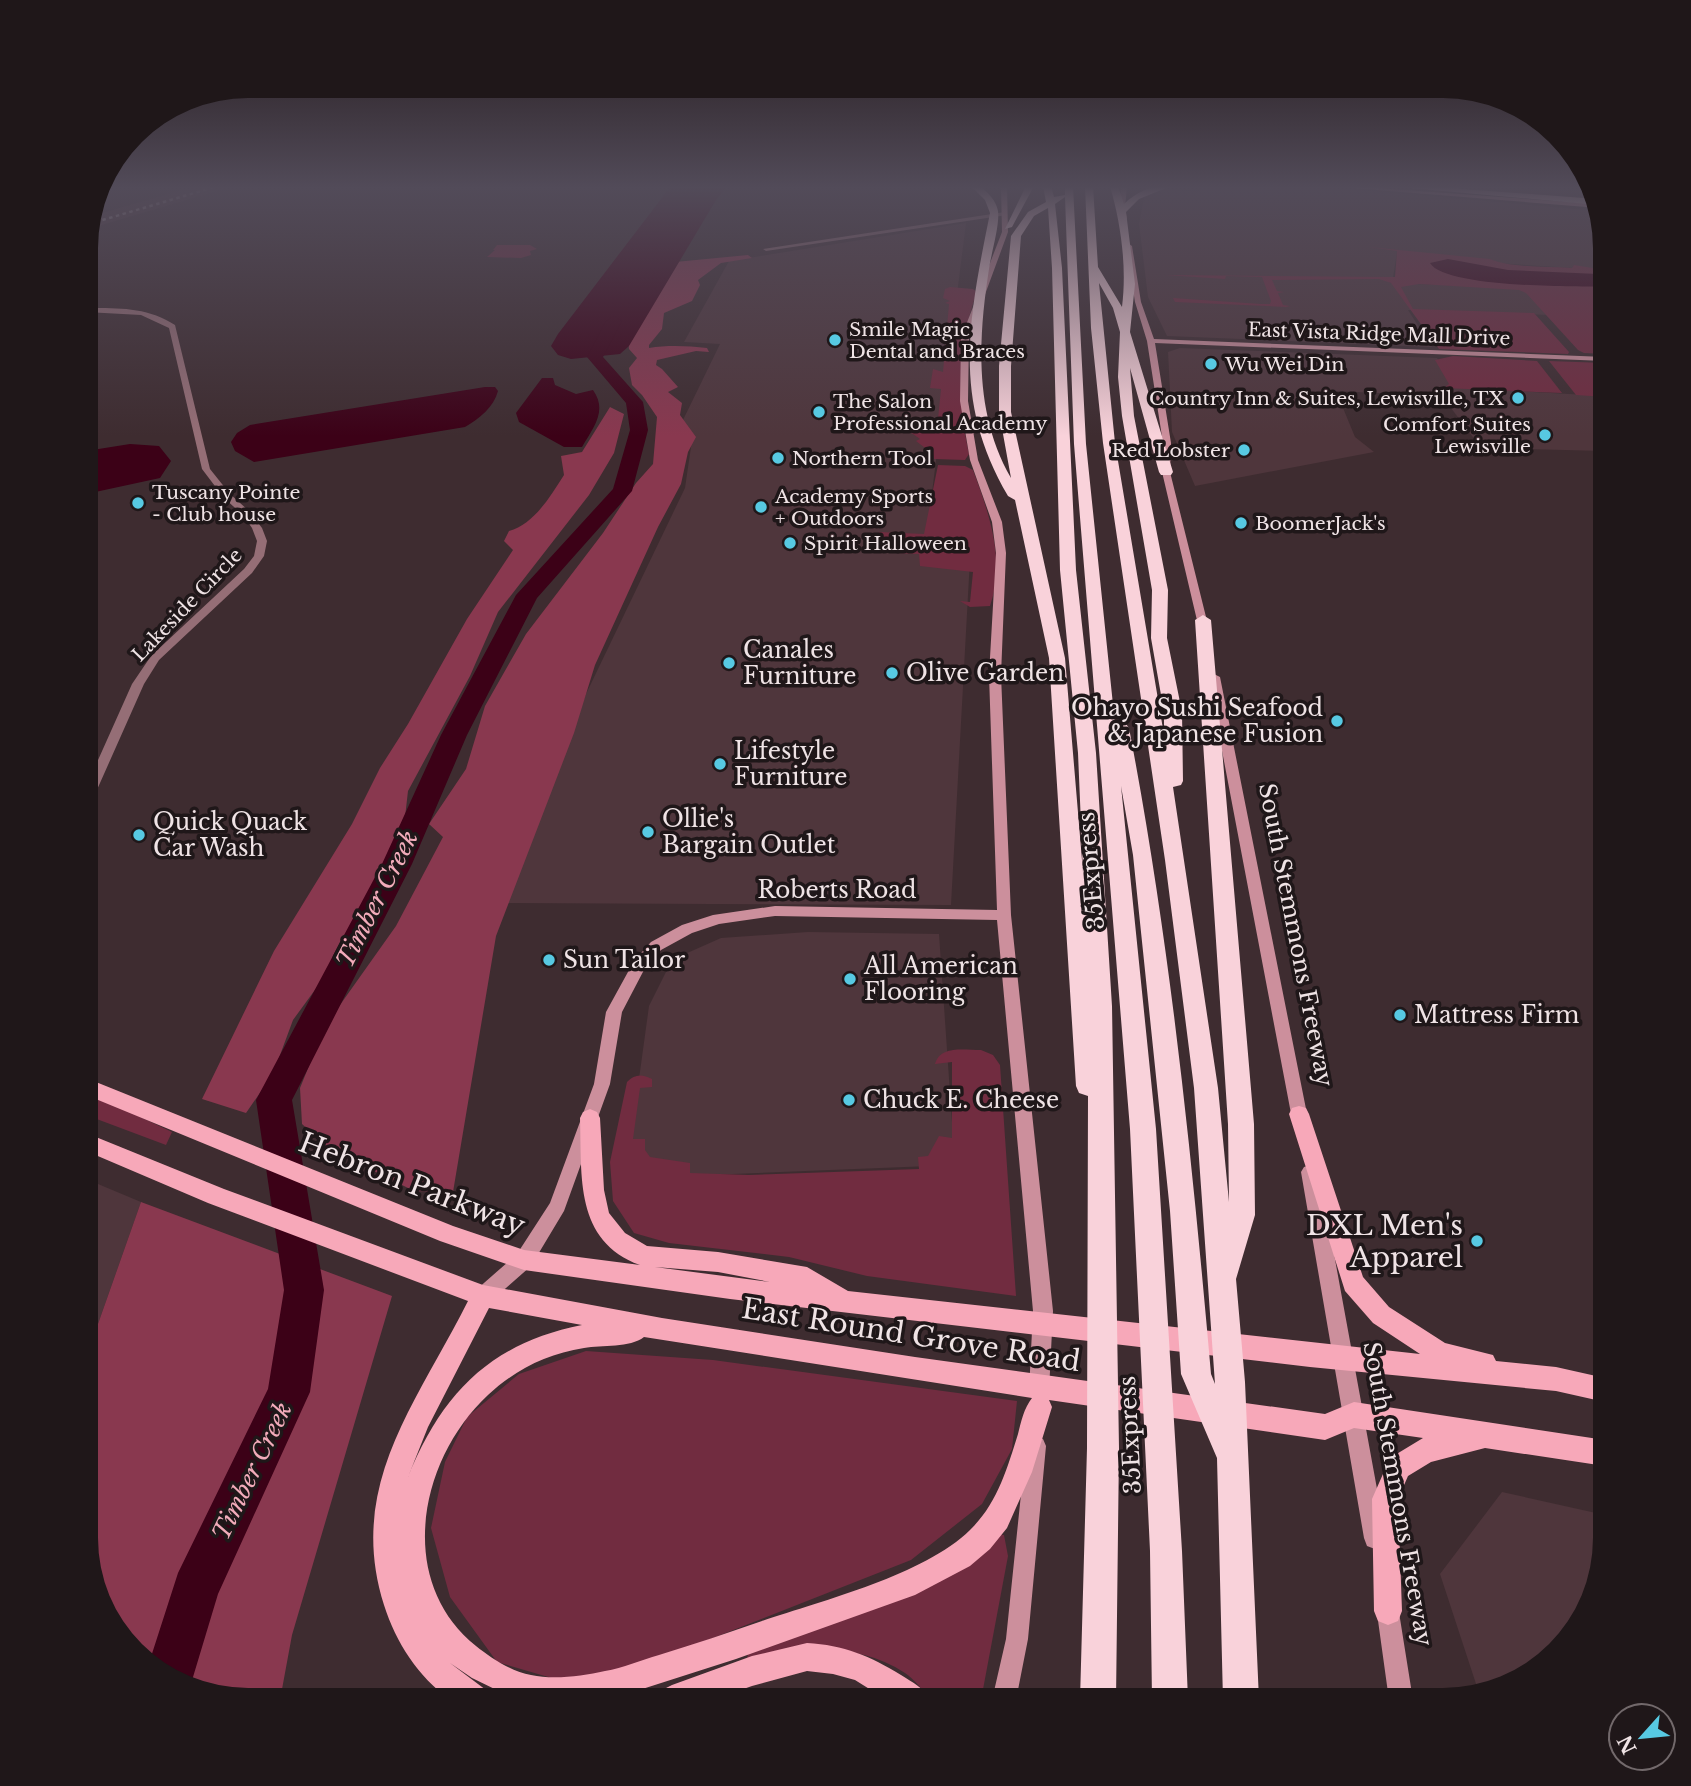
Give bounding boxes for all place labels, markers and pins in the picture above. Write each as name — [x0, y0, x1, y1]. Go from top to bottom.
place label: Smile Magic Dental and Braces — [849, 318, 1025, 363]
marker: Smile Magic Dental and Braces — [827, 332, 843, 348]
place label: Wu Wei Din — [1224, 353, 1344, 376]
marker: Wu Wei Din — [1203, 356, 1219, 372]
place label: Country Inn & Suites, Lewisville, TX — [1149, 387, 1504, 410]
place label: The Salon Professional Academy — [833, 390, 1047, 435]
marker: Country Inn & Suites, Lewisville, TX — [1510, 390, 1526, 406]
marker: The Salon Professional Academy — [811, 404, 827, 420]
place label: Comfort Suites Lewisville — [1383, 413, 1531, 458]
marker: Comfort Suites Lewisville — [1537, 427, 1553, 443]
place label: Red Lobster — [1112, 439, 1230, 462]
marker: Red Lobster — [1236, 442, 1252, 458]
place label: Northern Tool — [792, 447, 932, 470]
marker: Northern Tool — [770, 450, 786, 466]
place label: Tuscany Pointe - Club house — [152, 481, 301, 526]
place label: Academy Sports + Outdoors — [774, 485, 933, 530]
marker: Tuscany Pointe - Club house — [130, 495, 146, 511]
marker: Academy Sports + Outdoors — [753, 499, 769, 515]
place label: BoomerJack's — [1255, 512, 1386, 535]
marker: BoomerJack's — [1233, 515, 1249, 531]
place label: Spirit Halloween — [804, 532, 967, 555]
marker: Spirit Halloween — [782, 535, 798, 551]
place label: Canales Furniture — [743, 636, 856, 690]
marker: Canales Furniture — [721, 655, 737, 671]
place label: Olive Garden — [906, 659, 1064, 687]
marker: Olive Garden — [884, 665, 900, 681]
place label: Ohayo Sushi Seafood & Japanese Fusion — [1071, 694, 1323, 748]
marker: Ohayo Sushi Seafood & Japanese Fusion — [1329, 713, 1345, 729]
place label: Lifestyle Furniture — [734, 737, 847, 791]
marker: Lifestyle Furniture — [712, 756, 728, 772]
place label: Ollie's Bargain Outlet — [662, 805, 836, 859]
place label: Quick Quack Car Wash — [153, 808, 308, 862]
marker: Ollie's Bargain Outlet — [640, 824, 656, 840]
marker: Quick Quack Car Wash — [131, 827, 147, 843]
place label: Sun Tailor — [563, 946, 685, 974]
marker: Sun Tailor — [541, 952, 557, 968]
place label: All American Flooring — [863, 952, 1018, 1006]
marker: All American Flooring — [842, 971, 858, 987]
place label: Mattress Firm — [1414, 1001, 1580, 1029]
marker: Mattress Firm — [1392, 1007, 1408, 1023]
place label: Chuck E. Cheese — [863, 1086, 1059, 1114]
marker: Chuck E. Cheese — [841, 1092, 857, 1108]
place label: DXL Men's Apparel — [1306, 1208, 1463, 1275]
marker: DXL Men's Apparel — [1469, 1233, 1485, 1249]

